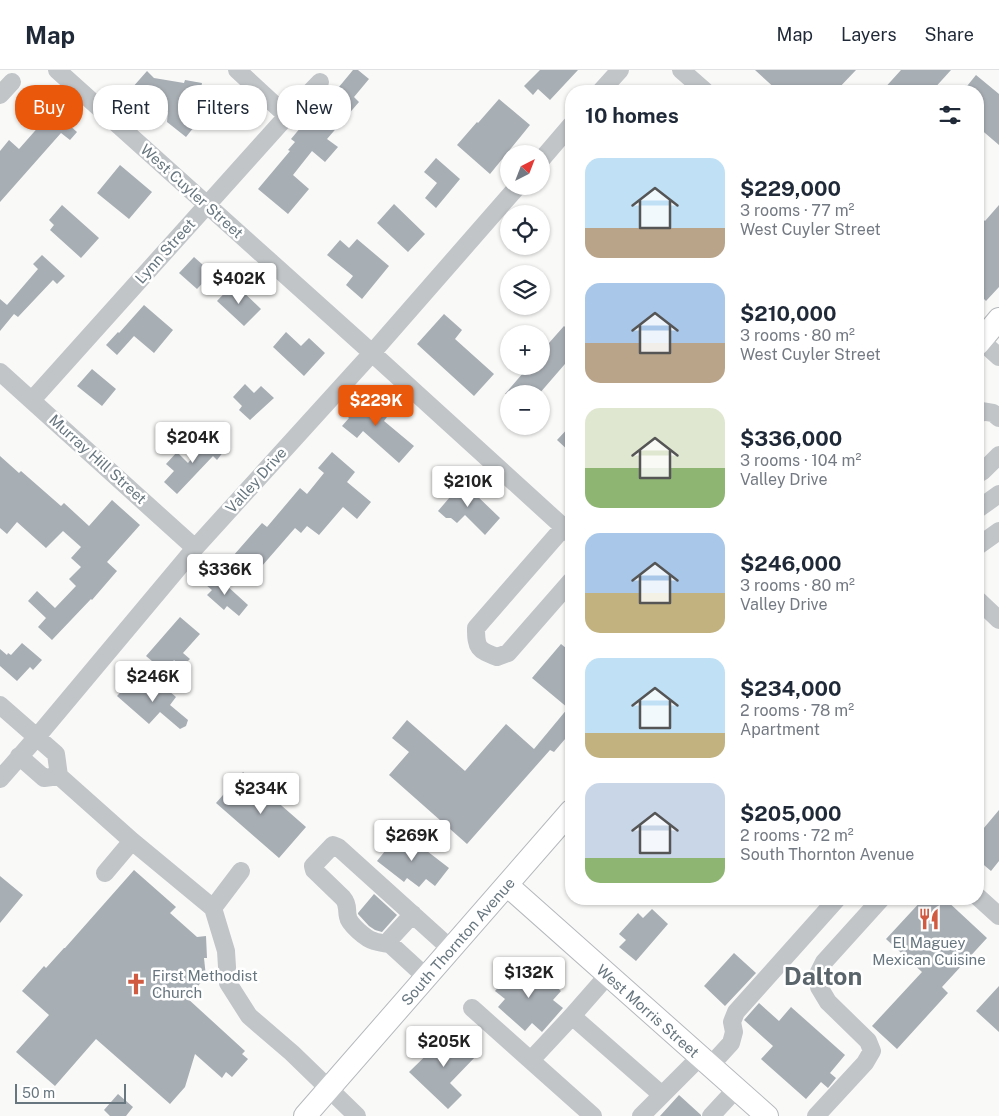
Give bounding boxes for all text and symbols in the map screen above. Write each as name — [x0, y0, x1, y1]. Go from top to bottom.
text: Map — [25, 21, 75, 49]
text: Map — [777, 24, 813, 45]
text: Layers — [841, 24, 897, 45]
text: Share — [925, 24, 974, 45]
chip: Buy — [15, 85, 83, 130]
chip: Rent — [93, 85, 168, 130]
chip: Filters — [178, 85, 267, 130]
chip: New — [277, 85, 351, 130]
icon: filters — [936, 101, 964, 129]
text: 10 homes — [585, 103, 679, 128]
street label: West Cuyler Street — [137, 141, 247, 242]
north arrow — [500, 145, 550, 195]
map controls — [500, 145, 550, 435]
text: $229,000 — [740, 176, 841, 201]
icon: home — [625, 178, 685, 238]
text: 3 rooms · 77 m² — [740, 201, 854, 220]
button: locate — [500, 205, 550, 255]
street label: Lynn Street — [132, 215, 198, 287]
text: West Cuyler Street — [740, 220, 881, 239]
pin: $402K — [204, 262, 274, 305]
button: layers — [500, 265, 550, 315]
text: $402K — [212, 269, 266, 288]
text: $210,000 — [740, 301, 836, 326]
icon: home — [625, 303, 685, 363]
button: + — [500, 325, 550, 375]
text: 3 rooms · 80 m² — [740, 326, 855, 345]
text: West Cuyler Street — [740, 345, 881, 364]
pin: $229K — [341, 384, 411, 427]
button: − — [500, 385, 550, 435]
text: $229K — [349, 391, 403, 410]
street label: Murray Hill Street — [46, 411, 150, 507]
pin: $204K — [158, 422, 228, 464]
text: $336,000 — [740, 426, 842, 451]
text: $204K — [166, 428, 220, 447]
icon: home — [625, 428, 685, 488]
street label: Valley Drive — [222, 444, 290, 516]
text: 3 rooms · 104 m² — [740, 451, 861, 470]
pin: $210K — [433, 466, 503, 508]
text: Valley Drive — [740, 470, 828, 489]
text: $210K — [443, 472, 493, 491]
text: $246,000 — [740, 551, 842, 576]
icon: home — [625, 553, 685, 613]
pin: $336K — [190, 554, 260, 596]
text: $336K — [198, 560, 252, 579]
text: 3 rooms · 80 m² — [740, 576, 855, 595]
text: Valley Drive — [740, 595, 828, 614]
pin: $246K — [118, 660, 188, 703]
text: $246K — [126, 667, 180, 686]
text: $234,000 — [740, 676, 842, 701]
icon: home — [625, 678, 685, 738]
text: 2 rooms · 78 m² — [740, 701, 854, 720]
text: Apartment — [740, 720, 820, 739]
pin: $234K — [226, 772, 296, 815]
text: $234K — [234, 779, 288, 798]
text: $205,000 — [740, 801, 842, 826]
icon: home — [625, 803, 685, 863]
pin: $269K — [377, 820, 447, 862]
text: $269K — [385, 826, 439, 845]
text: 2 rooms · 72 m² — [740, 826, 854, 845]
text: South Thornton Avenue — [740, 845, 914, 864]
street label: South Thornton Avenue — [397, 874, 518, 1008]
restaurant icon: El Maguey Mexican Cuisine — [916, 906, 942, 932]
place label: El Maguey Mexican Cuisine — [872, 934, 986, 968]
pin: $132K — [494, 956, 564, 999]
street label: West Morris Street — [594, 961, 703, 1061]
district label: Dalton — [784, 961, 862, 991]
text: $132K — [504, 963, 554, 982]
place label: First Methodist Church — [152, 967, 258, 1001]
church icon: First Methodist Church — [123, 971, 149, 997]
pin: $205K — [409, 1026, 479, 1068]
text: $205K — [417, 1032, 471, 1051]
scale bar — [15, 1081, 126, 1104]
text: 50 m — [22, 1085, 55, 1101]

